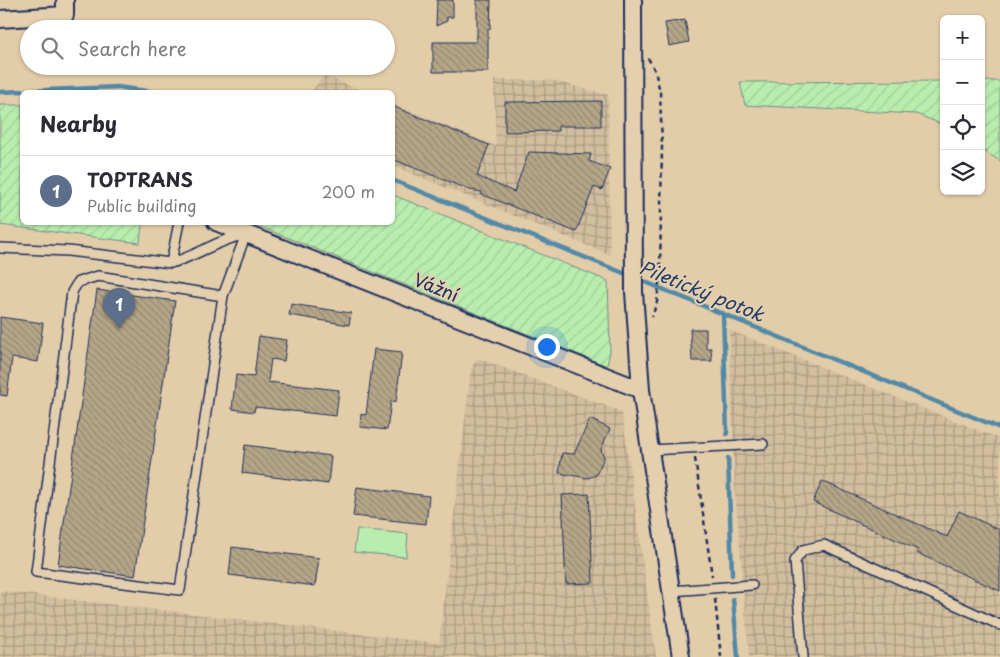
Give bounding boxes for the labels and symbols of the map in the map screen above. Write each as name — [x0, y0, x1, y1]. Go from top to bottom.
water label: Piletický potok — [636, 252, 770, 328]
street label: Vážní — [410, 265, 464, 308]
pin: 1 — [103, 288, 135, 329]
your location — [534, 334, 560, 360]

